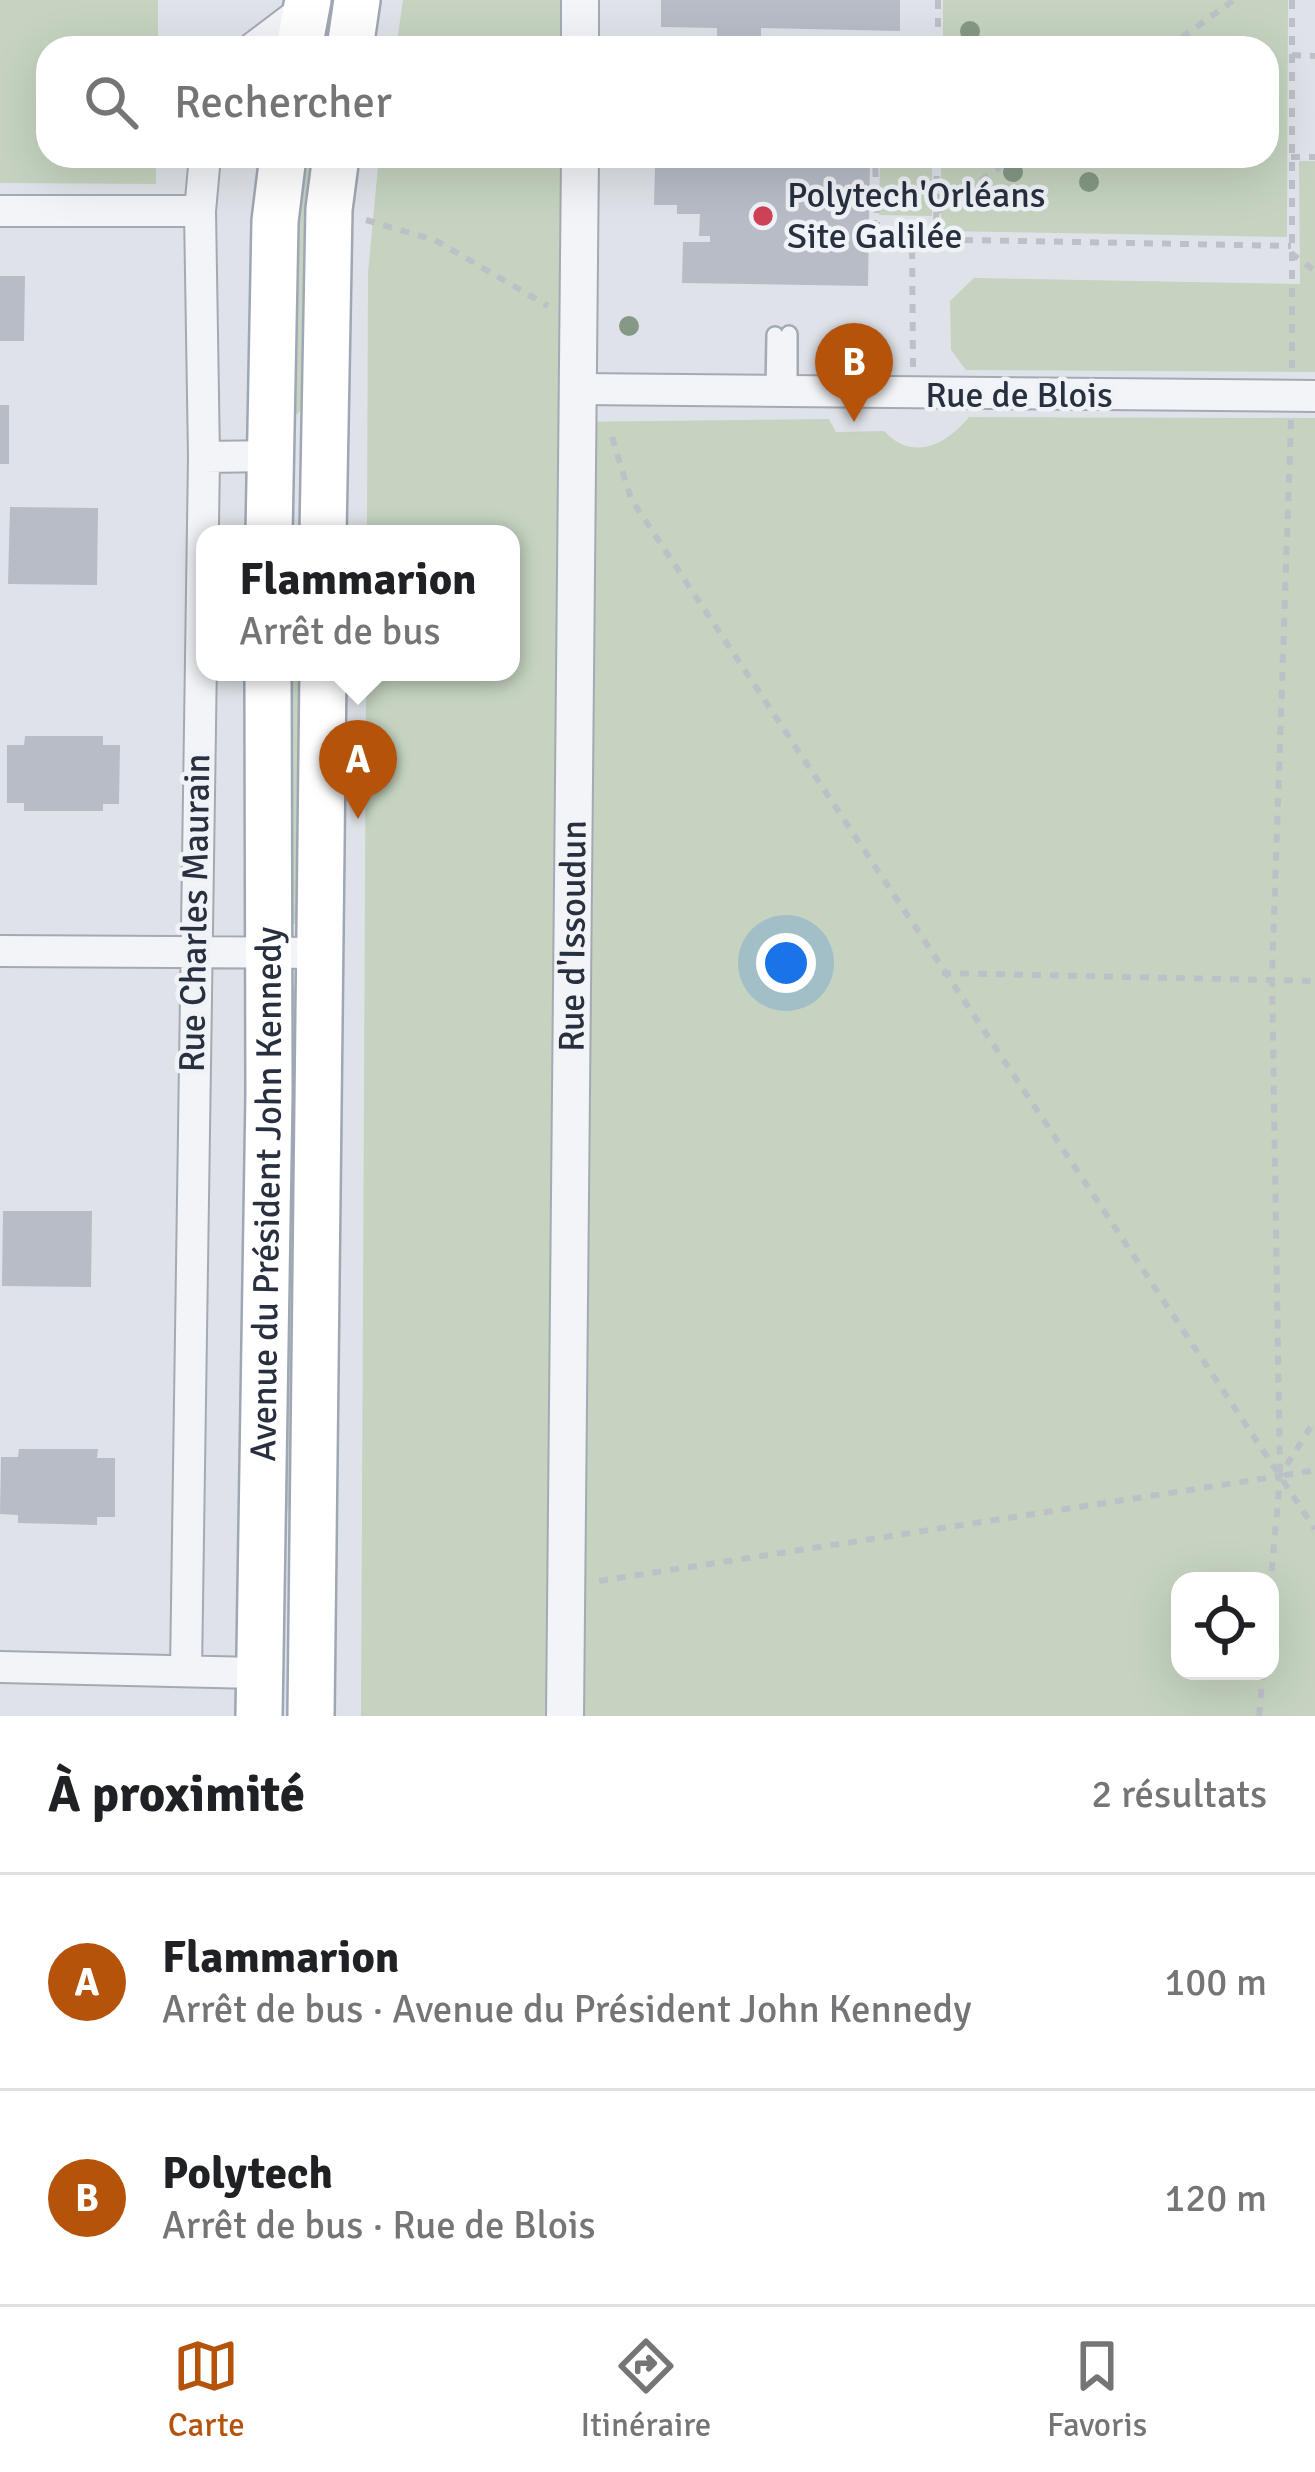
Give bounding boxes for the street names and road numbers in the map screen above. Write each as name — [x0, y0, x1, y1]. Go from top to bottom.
street label: Rue de Blois — [925, 373, 1113, 418]
street label: Rue Charles Maurain — [170, 753, 220, 1073]
street label: Rue d'Issoudun — [549, 820, 596, 1052]
street label: Avenue du Président John Kennedy — [241, 926, 292, 1462]

